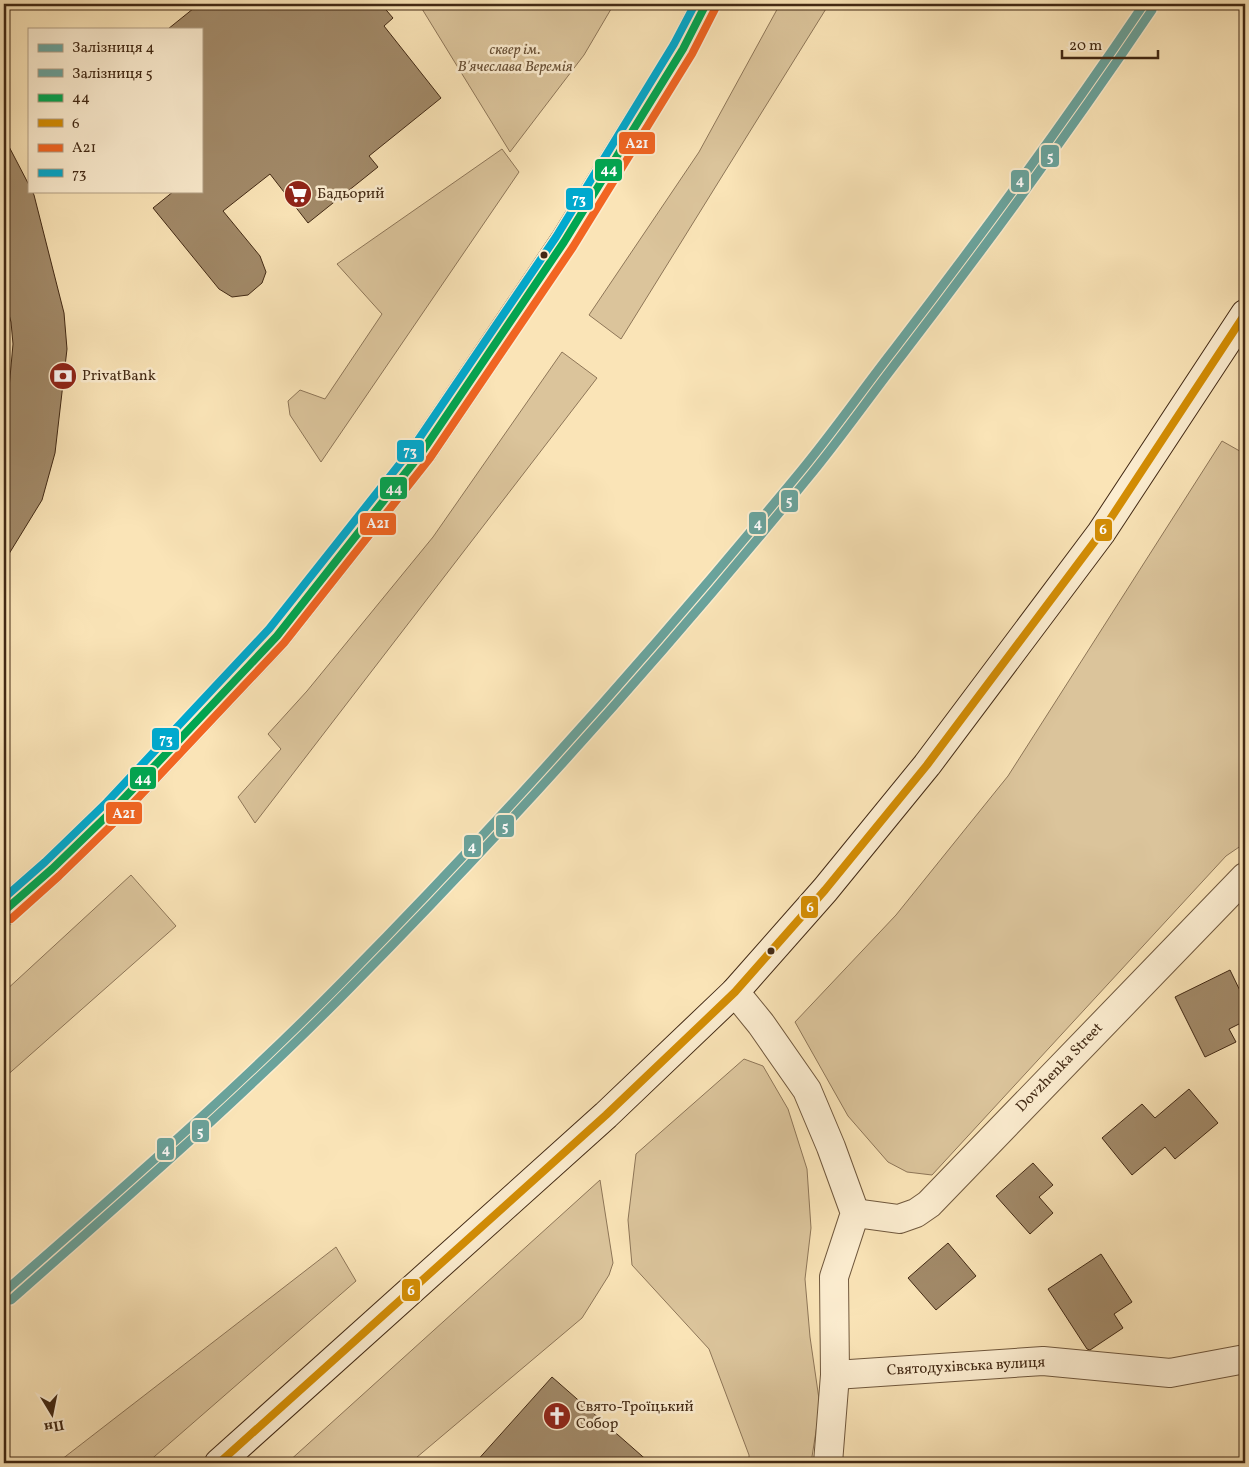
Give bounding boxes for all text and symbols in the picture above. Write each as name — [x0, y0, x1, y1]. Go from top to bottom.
legend — [28, 28, 202, 192]
scale bar — [1062, 28, 1158, 60]
text: 20 m — [1069, 36, 1102, 57]
text: Залізниця 4 — [72, 38, 155, 59]
park label: сквер ім. В'ячеслава Веремія — [457, 40, 573, 78]
text: Залізниця 5 — [72, 64, 153, 85]
text: 44 — [72, 88, 90, 109]
text: 6 — [72, 114, 80, 135]
line badge: А21 — [618, 131, 656, 155]
text: А21 — [626, 135, 648, 154]
text: А21 — [72, 138, 96, 159]
line badge: 5 — [1040, 144, 1060, 168]
text: 5 — [1047, 148, 1054, 167]
line badge: 44 — [594, 158, 623, 182]
text: 44 — [601, 161, 618, 180]
text: 73 — [72, 164, 87, 185]
line badge: 4 — [1010, 169, 1030, 193]
text: 4 — [1016, 172, 1025, 191]
supermarket icon: Бадьорий — [283, 179, 313, 209]
place label: Бадьорий — [317, 184, 384, 205]
line badge: 73 — [565, 187, 594, 211]
text: 73 — [572, 191, 586, 210]
unlabelled marker — [539, 250, 549, 260]
bank icon: PrivatBank — [48, 361, 78, 391]
place label: PrivatBank — [82, 366, 156, 387]
line badge: 73 — [396, 439, 425, 463]
text: 73 — [403, 443, 417, 462]
line badge: 44 — [379, 476, 408, 500]
text: 44 — [386, 480, 403, 499]
line badge: 5 — [780, 489, 799, 513]
text: 5 — [786, 492, 793, 511]
line badge: 4 — [748, 511, 767, 535]
line badge: А21 — [359, 512, 397, 536]
text: А21 — [367, 515, 389, 534]
text: 4 — [754, 515, 763, 534]
line badge: 6 — [1094, 518, 1113, 542]
text: 6 — [1099, 521, 1107, 540]
line badge: 73 — [151, 727, 180, 751]
text: 73 — [159, 731, 173, 750]
line badge: 44 — [129, 766, 157, 790]
text: 44 — [135, 770, 152, 789]
line badge: А21 — [105, 801, 143, 825]
text: А21 — [113, 805, 135, 824]
line badge: 5 — [495, 814, 515, 838]
text: 5 — [502, 818, 509, 837]
line badge: 4 — [463, 834, 482, 858]
text: 4 — [468, 838, 477, 857]
line badge: 6 — [800, 895, 819, 919]
text: 6 — [806, 899, 814, 918]
unlabelled marker — [766, 946, 776, 956]
street label: Dovzhenka Street — [1012, 1019, 1108, 1117]
line badge: 5 — [191, 1119, 210, 1143]
text: 5 — [197, 1123, 204, 1142]
line badge: 4 — [156, 1137, 175, 1161]
text: 4 — [162, 1141, 171, 1160]
line badge: 6 — [401, 1278, 421, 1302]
text: 6 — [407, 1282, 415, 1301]
street label: Святодухівська вулиця — [886, 1352, 1046, 1382]
north arrow — [28, 1390, 78, 1440]
place label: Свято-Троїцький Собор — [576, 1397, 694, 1435]
church icon: Свято-Троїцький Собор — [542, 1401, 572, 1431]
text: Пн — [43, 1414, 65, 1436]

